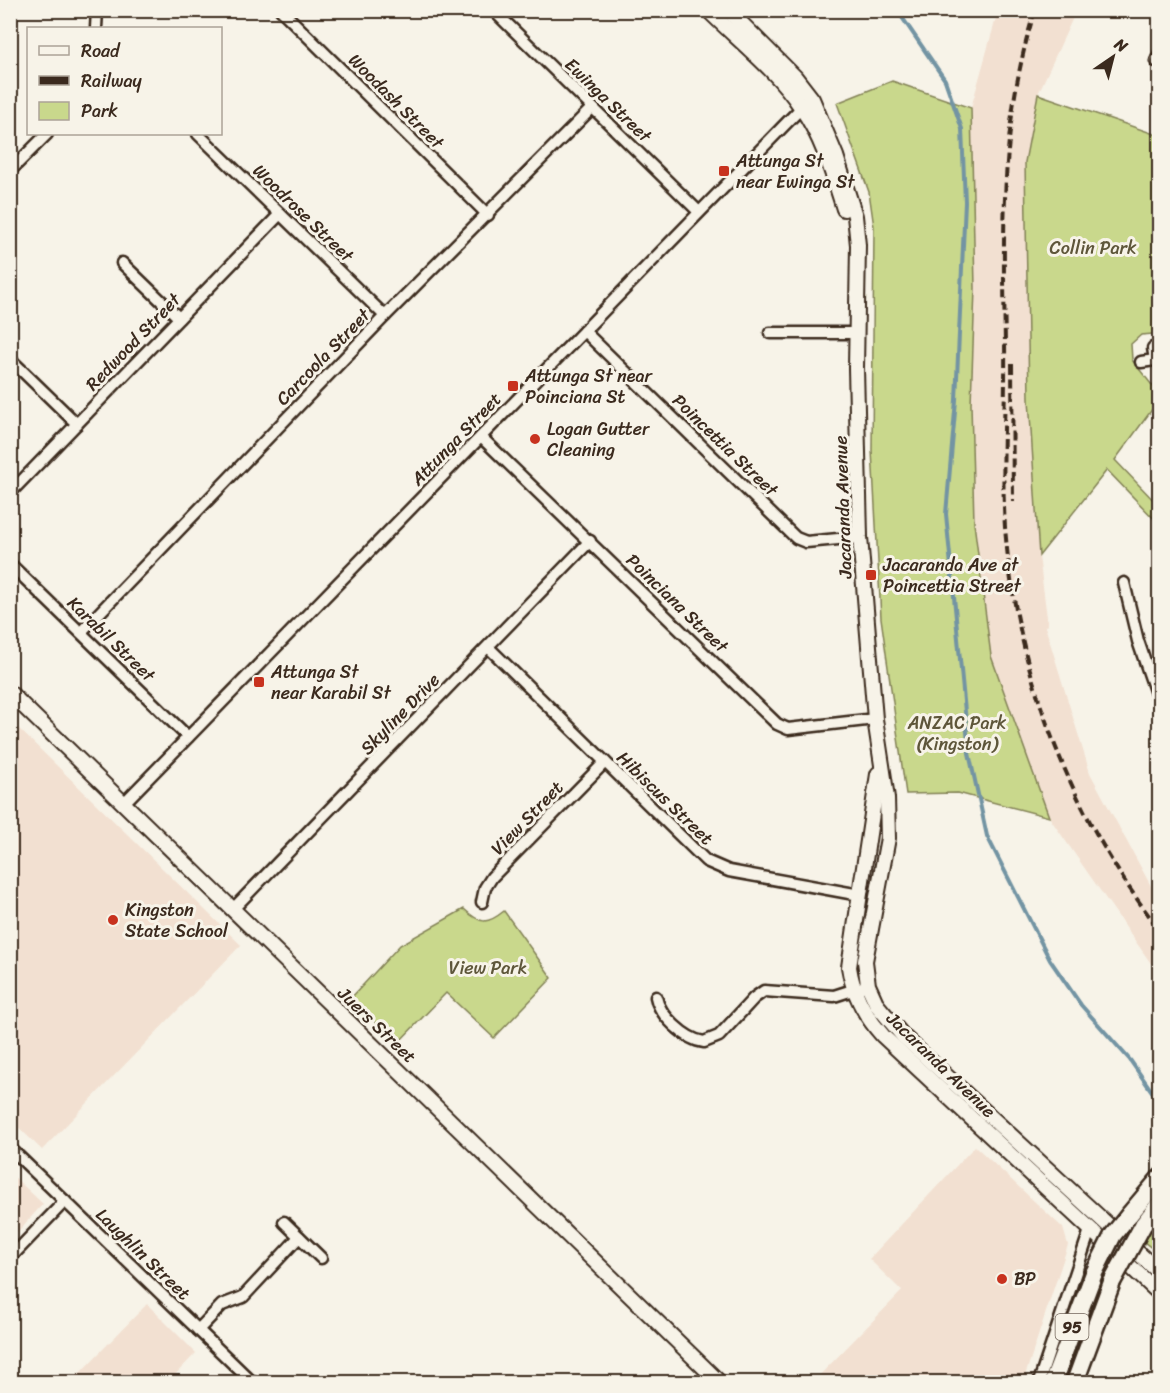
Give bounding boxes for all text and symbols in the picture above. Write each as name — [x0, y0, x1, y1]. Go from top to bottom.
legend — [27, 27, 222, 135]
north arrow — [1083, 27, 1143, 87]
text: N — [1108, 29, 1135, 61]
text: Road — [81, 35, 121, 67]
street label: Woodash Street — [340, 45, 452, 157]
street label: Ewinga Street — [557, 50, 660, 151]
text: Railway — [81, 65, 143, 97]
text: Park — [81, 95, 118, 127]
place label: Attunga St near Ewinga St — [735, 145, 855, 198]
street label: Woodrose Street — [245, 156, 362, 271]
marker: Attunga St near Ewinga St — [717, 164, 731, 178]
park label: Collin Park — [1050, 232, 1137, 264]
street label: Redwood Street — [78, 285, 189, 399]
street label: Carcoola Street — [268, 300, 379, 413]
place label: Attunga St near Poinciana St — [524, 360, 653, 413]
marker: Attunga St near Poinciana St — [506, 379, 520, 393]
street label: Attunga Street — [402, 384, 509, 494]
street label: Poincettia Street — [664, 386, 786, 505]
place label: Logan Gutter Cleaning — [547, 413, 651, 466]
marker: Logan Gutter Cleaning — [528, 432, 542, 446]
street label: Jacaranda Avenue — [825, 435, 862, 580]
street label: Poinciana Street — [618, 545, 736, 661]
place label: Jacaranda Ave at Poincettia Street — [882, 549, 1021, 602]
marker: Jacaranda Ave at Poincettia Street — [864, 568, 878, 582]
street label: Karabil Street — [59, 588, 163, 690]
place label: Attunga St near Karabil St — [270, 656, 391, 709]
street label: Skyline Drive — [352, 665, 448, 763]
marker: Attunga St near Karabil St — [252, 675, 266, 689]
park label: ANZAC Park (Kingston) — [907, 707, 1007, 760]
street label: Hibiscus Street — [609, 743, 721, 853]
street label: View Street — [483, 773, 571, 863]
place label: Kingston State School — [125, 894, 229, 947]
marker: Kingston State School — [106, 913, 120, 927]
park label: View Park — [449, 952, 527, 984]
street label: Juers Street — [329, 978, 424, 1071]
street label: Jacaranda Avenue — [878, 1003, 1004, 1126]
street label: Laughlin Street — [88, 1200, 198, 1308]
place label: BP — [1014, 1263, 1036, 1295]
marker: BP — [995, 1272, 1009, 1286]
road number: 95 — [1056, 1314, 1088, 1340]

